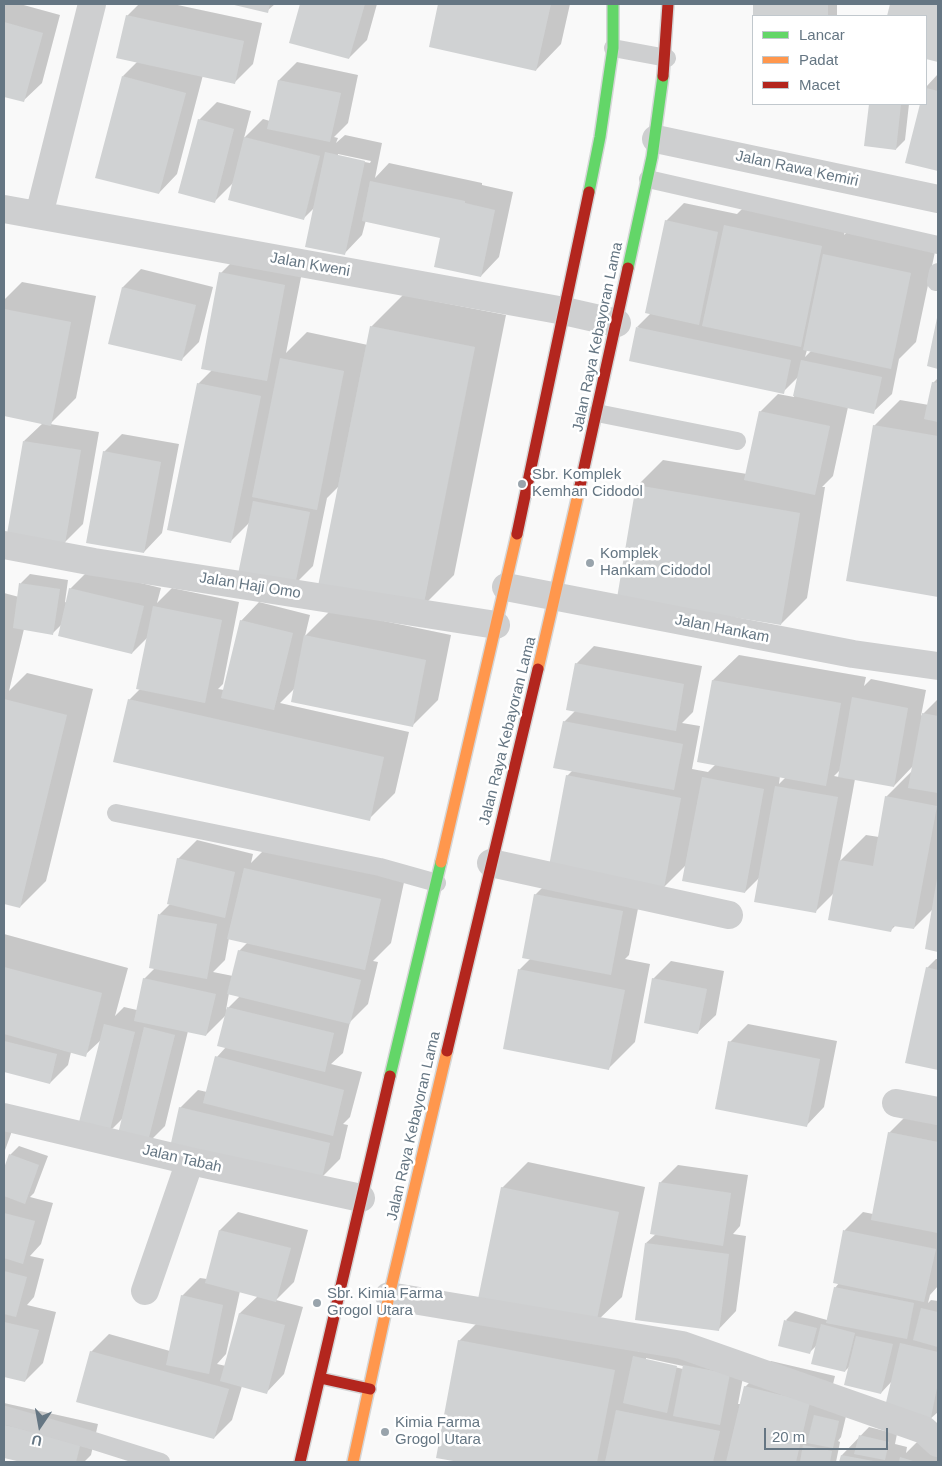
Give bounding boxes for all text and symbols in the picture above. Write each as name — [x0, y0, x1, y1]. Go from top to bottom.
legend — [752, 15, 927, 105]
text: Lancar — [799, 26, 845, 43]
text: Padat — [799, 51, 838, 68]
text: Macet — [799, 76, 840, 93]
street label: Jalan Rawa Kemiri — [734, 147, 860, 191]
street label: Jalan Raya Kebayoran Lama — [569, 241, 627, 433]
street label: Jalan Kweni — [269, 249, 351, 281]
place label: Sbr. Komplek Kemhan Cidodol — [532, 466, 643, 501]
marker: Sbr. Komplek Kemhan Cidodol — [516, 478, 528, 490]
place label: Komplek Hankam Cidodol — [600, 545, 711, 580]
marker: Komplek Hankam Cidodol — [584, 557, 596, 569]
street label: Jalan Haji Omo — [198, 569, 302, 603]
street label: Jalan Hankam — [673, 611, 771, 647]
street label: Jalan Raya Kebayoran Lama — [476, 635, 540, 827]
street label: Jalan Raya Kebayoran Lama — [383, 1030, 445, 1222]
street label: Jalan Tabah — [141, 1141, 223, 1177]
place label: Sbr. Kimia Farma Grogol Utara — [327, 1285, 443, 1320]
marker: Sbr. Kimia Farma Grogol Utara — [311, 1297, 323, 1309]
north arrow — [15, 1401, 65, 1451]
place label: Kimia Farma Grogol Utara — [395, 1414, 481, 1449]
scale bar — [767, 1418, 891, 1450]
marker: Kimia Farma Grogol Utara — [379, 1426, 391, 1438]
text: 20 m — [772, 1428, 805, 1445]
text: U — [30, 1432, 43, 1450]

